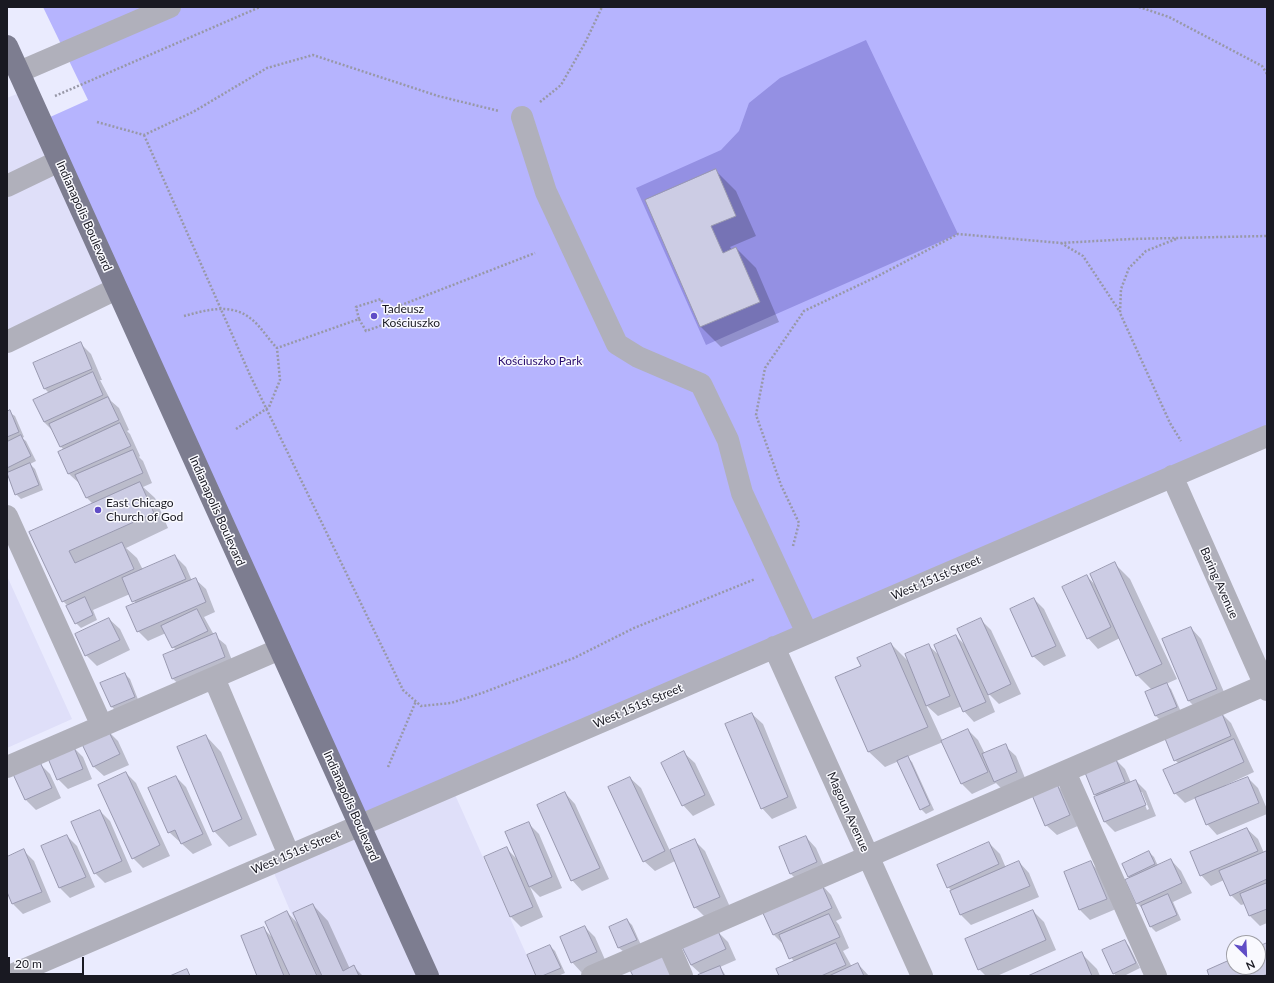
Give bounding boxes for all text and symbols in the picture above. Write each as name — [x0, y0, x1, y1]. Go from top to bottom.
street label: Indianapolis Boulevard — [53, 159, 115, 273]
place label: Tadeusz Kościuszko — [382, 302, 440, 330]
marker: Tadeusz Kościuszko — [369, 311, 379, 321]
park label: Kościuszko Park — [498, 354, 582, 368]
street label: Indianapolis Boulevard — [186, 454, 248, 568]
place label: East Chicago Church of God — [106, 496, 183, 524]
marker: East Chicago Church of God — [93, 505, 103, 515]
street label: Baring Avenue — [1197, 545, 1241, 621]
street label: West 151st Street — [889, 553, 983, 603]
street label: West 151st Street — [591, 681, 685, 731]
street label: Indianapolis Boulevard — [320, 749, 382, 863]
street label: Magoun Avenue — [824, 770, 872, 854]
street label: West 151st Street — [249, 827, 343, 877]
north arrow — [1226, 935, 1266, 975]
scale bar — [10, 949, 86, 975]
text: 20 m — [15, 956, 42, 971]
text: N — [1244, 958, 1257, 973]

